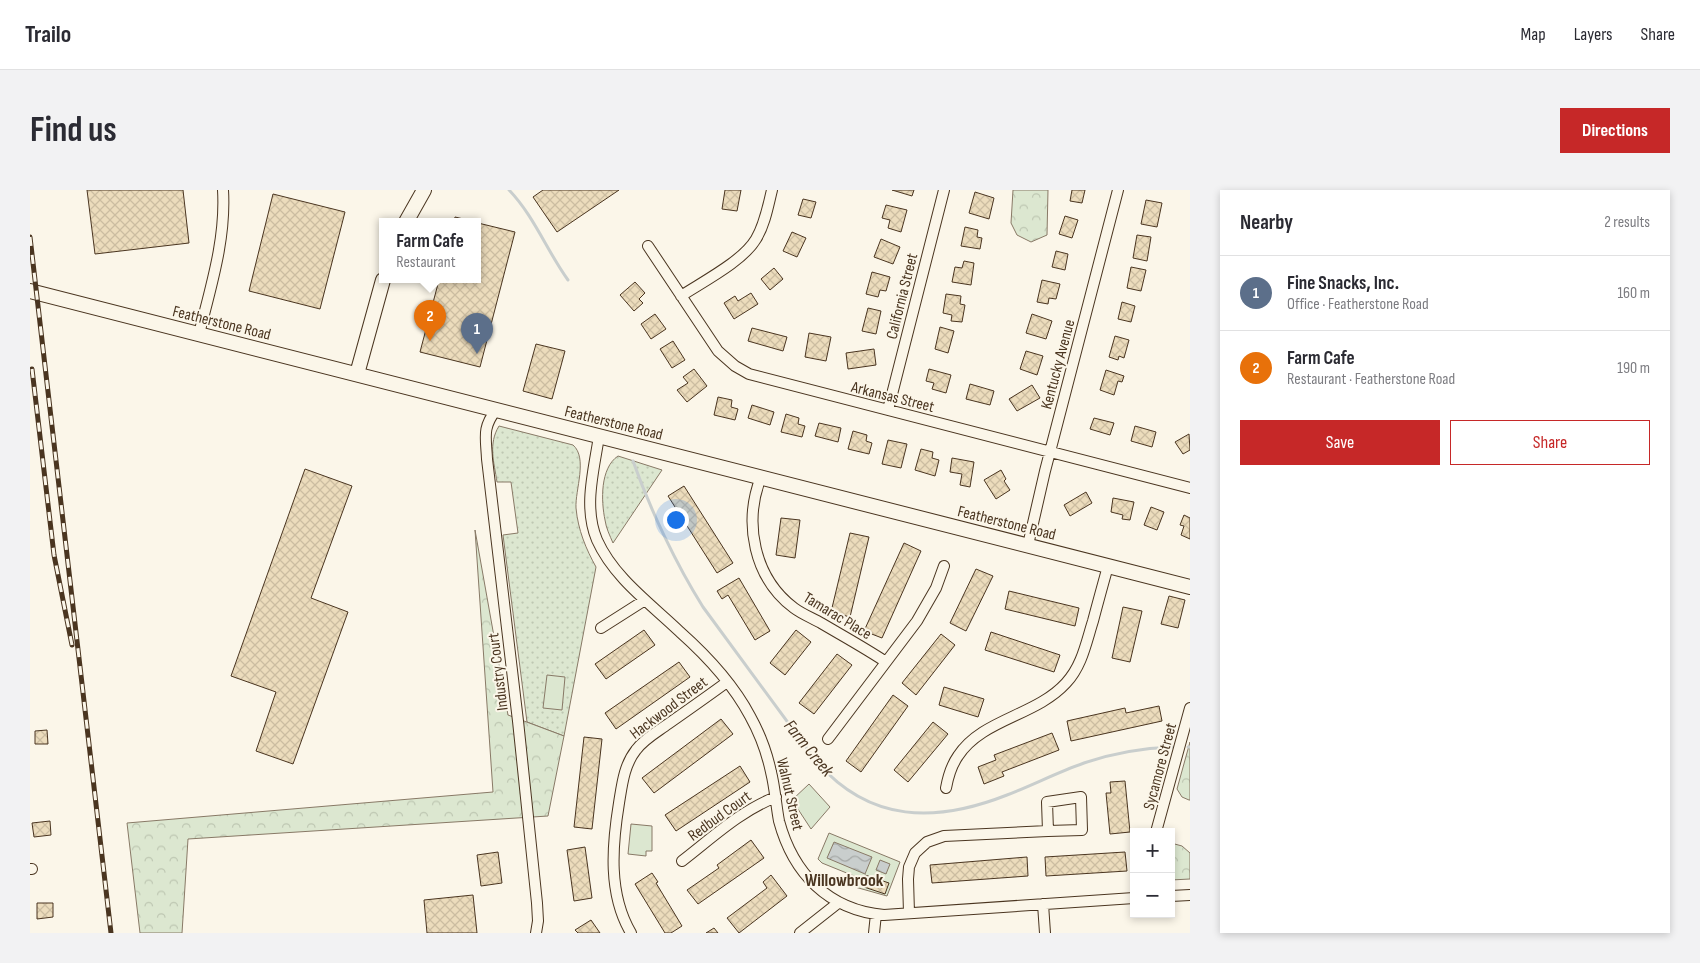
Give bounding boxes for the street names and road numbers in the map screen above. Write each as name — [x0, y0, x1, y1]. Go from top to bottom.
street label: California Street — [883, 251, 922, 341]
street label: Featherstone Road — [171, 302, 273, 345]
street label: Kentucky Avenue — [1037, 317, 1080, 411]
street label: Arkansas Street — [848, 378, 936, 417]
street label: Featherstone Road — [563, 402, 665, 445]
street label: Featherstone Road — [956, 502, 1058, 545]
street label: Tamarac Place — [800, 589, 875, 644]
street label: Industry Court — [484, 632, 513, 712]
street label: Hackwood Street — [626, 673, 711, 743]
street label: Sycamore Street — [1140, 721, 1181, 812]
street label: Walnut Street — [772, 756, 807, 833]
street label: Redbud Court — [685, 787, 755, 845]

